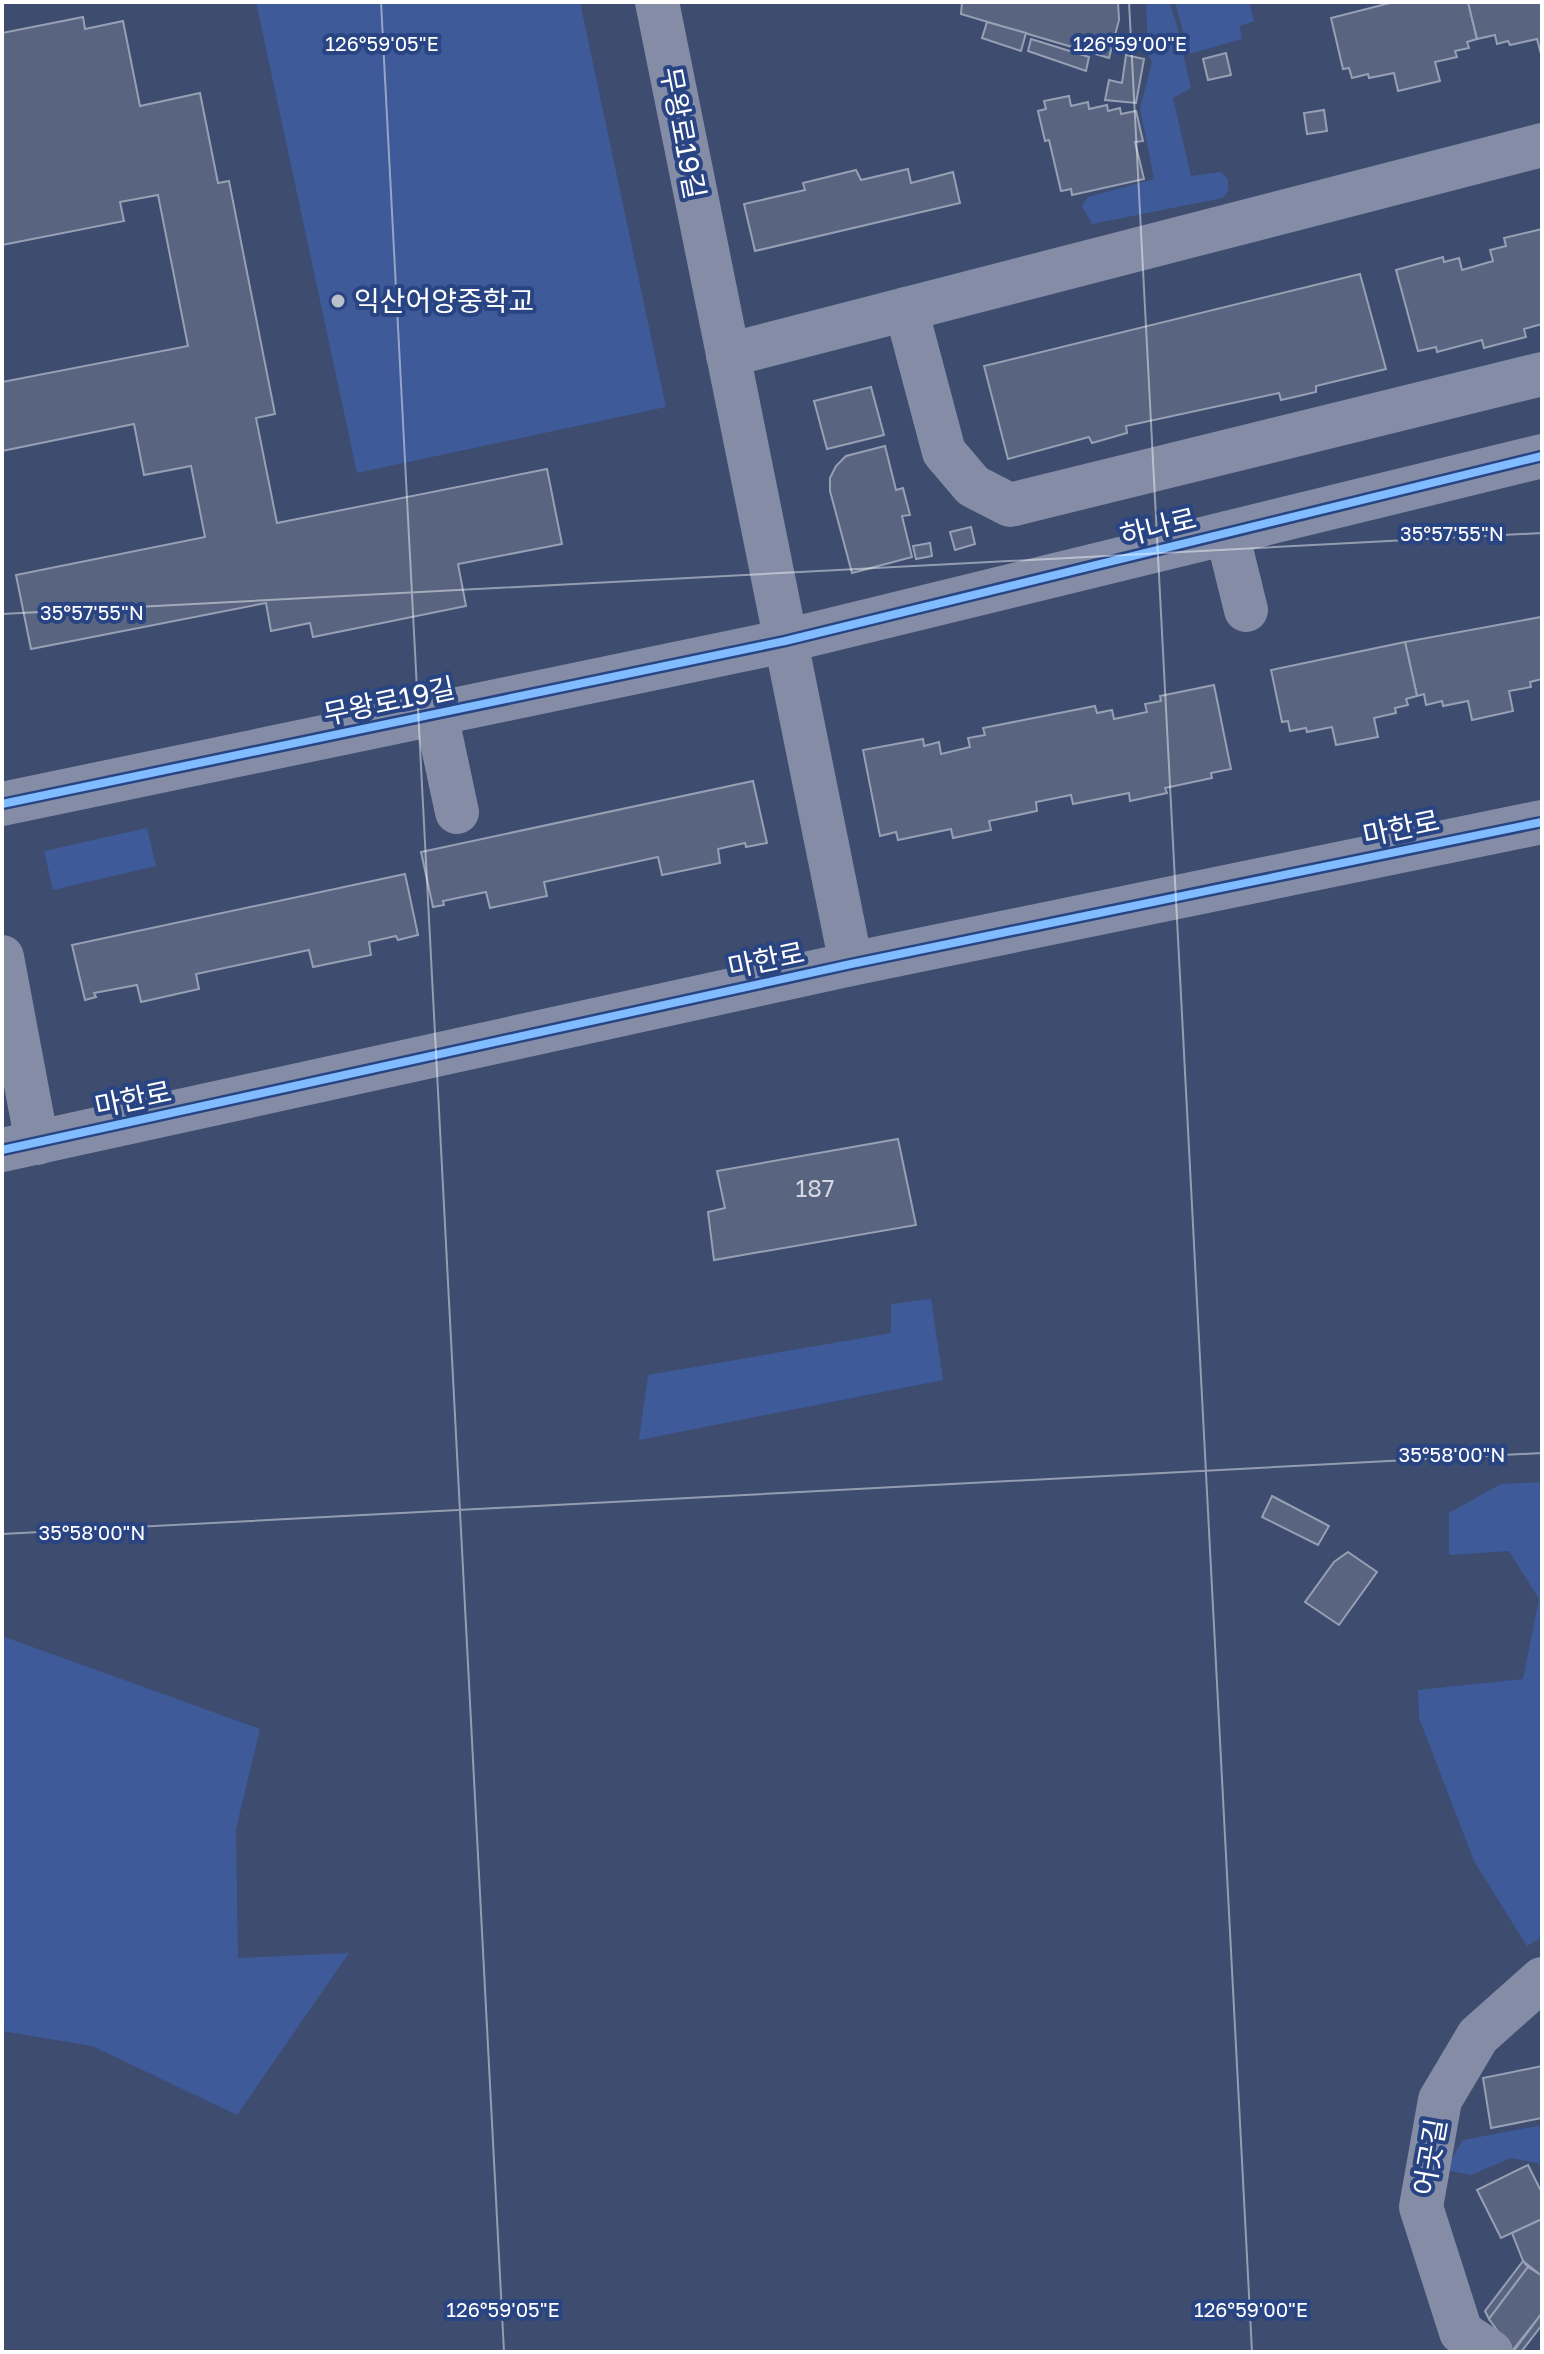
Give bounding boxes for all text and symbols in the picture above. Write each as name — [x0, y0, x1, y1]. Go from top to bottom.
text: 126°59'05"E — [325, 31, 439, 55]
text: 126°59'00"E — [1073, 31, 1187, 55]
street label: 무왕로19길 — [655, 64, 712, 202]
place label: 익산어양중학교 — [354, 284, 534, 317]
marker: 익산어양중학교 — [329, 292, 347, 310]
street label: 하나로 — [1116, 501, 1199, 552]
text: 35°57'55"N — [1400, 521, 1504, 545]
text: 35°57'55"N — [40, 600, 144, 624]
street label: 무왕로19길 — [320, 670, 458, 731]
street label: 마한로 — [1360, 803, 1442, 852]
street label: 마한로 — [725, 935, 807, 984]
street label: 마한로 — [92, 1074, 174, 1123]
house number: 187 — [796, 1173, 835, 1202]
text: 35°58'00"N — [1398, 1442, 1506, 1466]
text: 35°58'00"N — [38, 1520, 146, 1544]
street label: 어곳길 — [1407, 2116, 1452, 2198]
text: 126°59'05"E — [446, 2297, 560, 2321]
text: 126°59'00"E — [1194, 2297, 1308, 2321]

